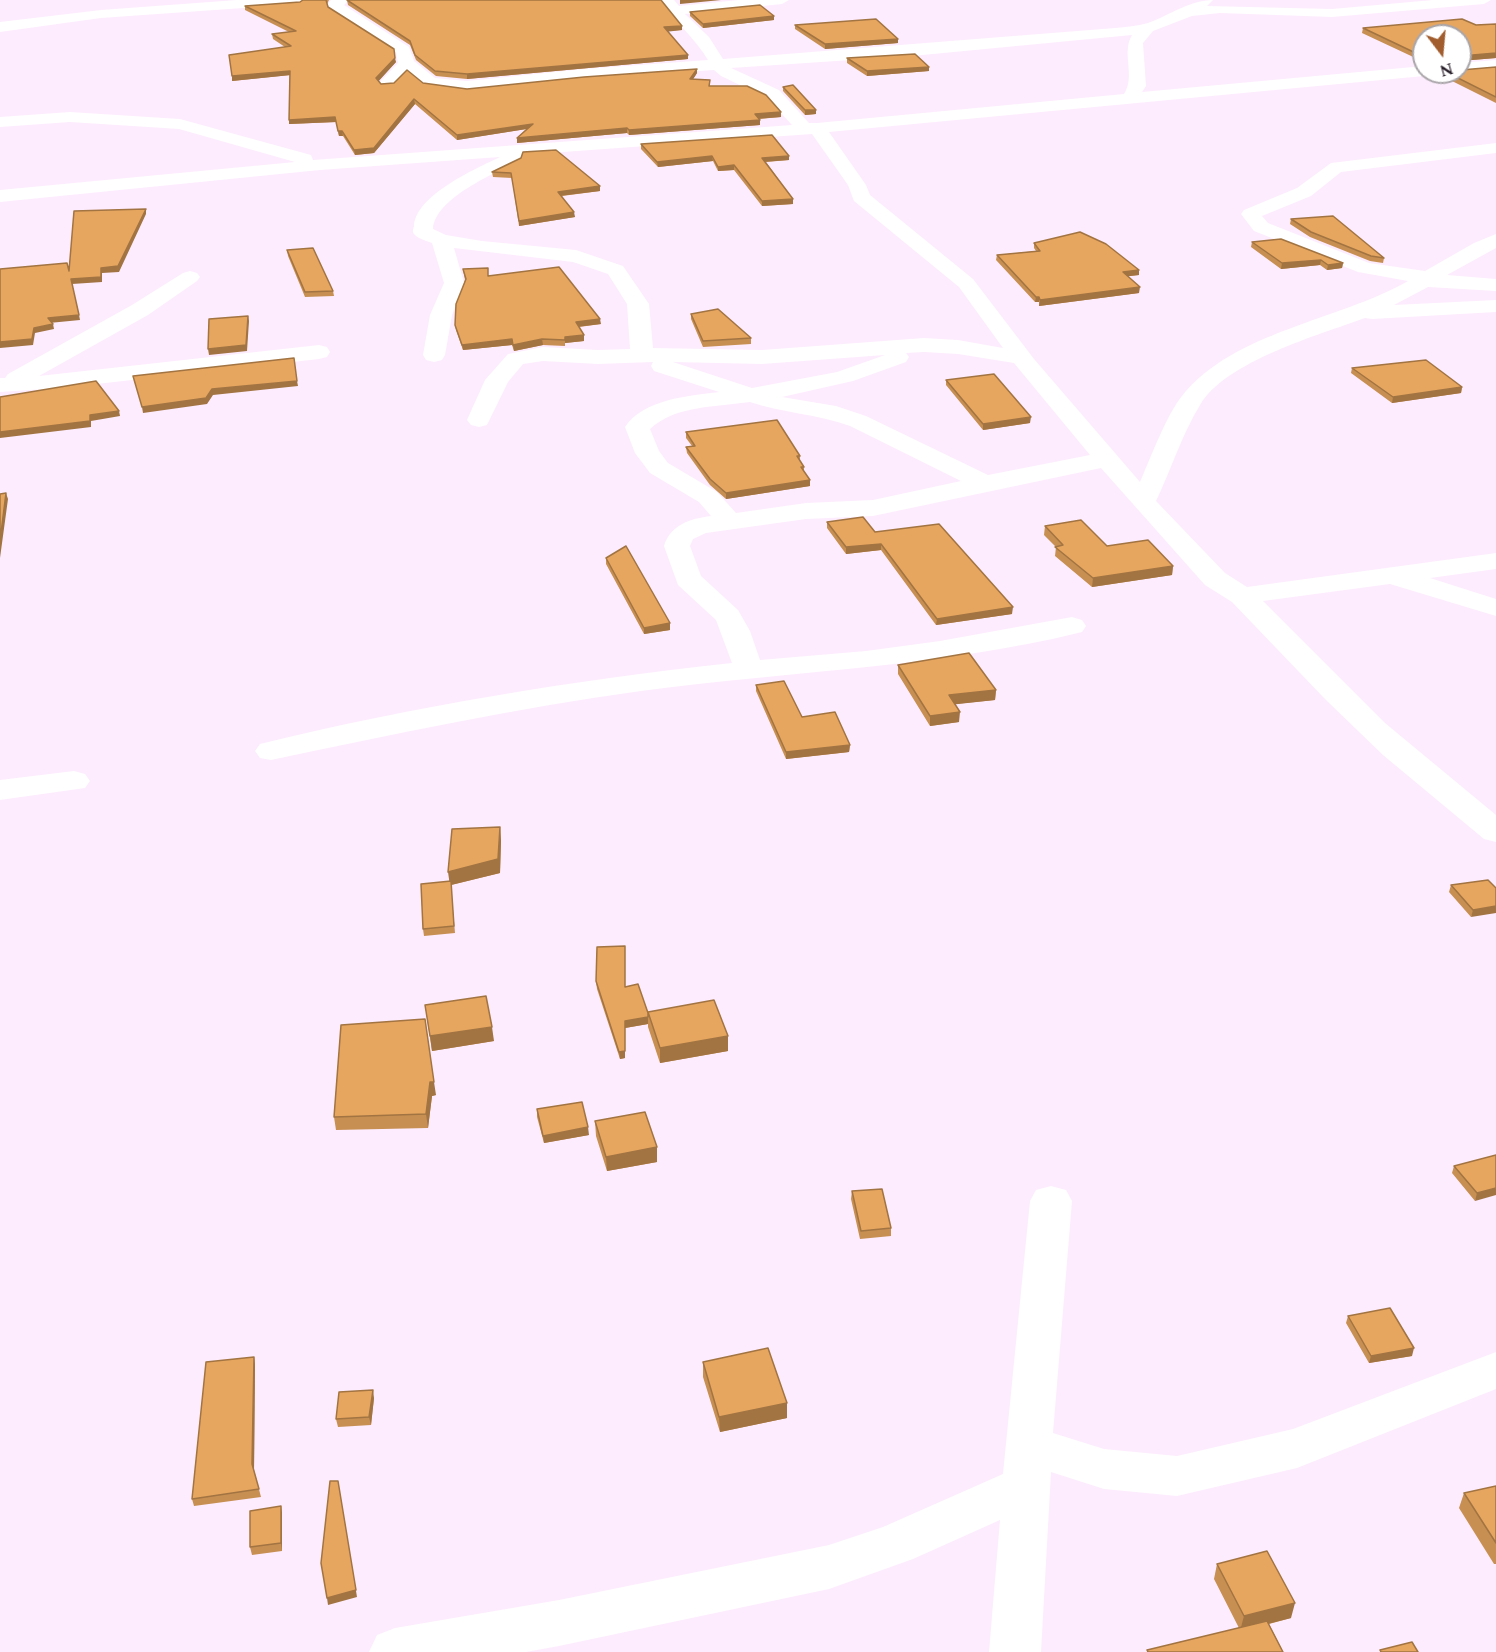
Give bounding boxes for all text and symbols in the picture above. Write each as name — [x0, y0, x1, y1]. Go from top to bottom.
north arrow — [1412, 24, 1472, 84]
text: N — [1437, 56, 1456, 83]

